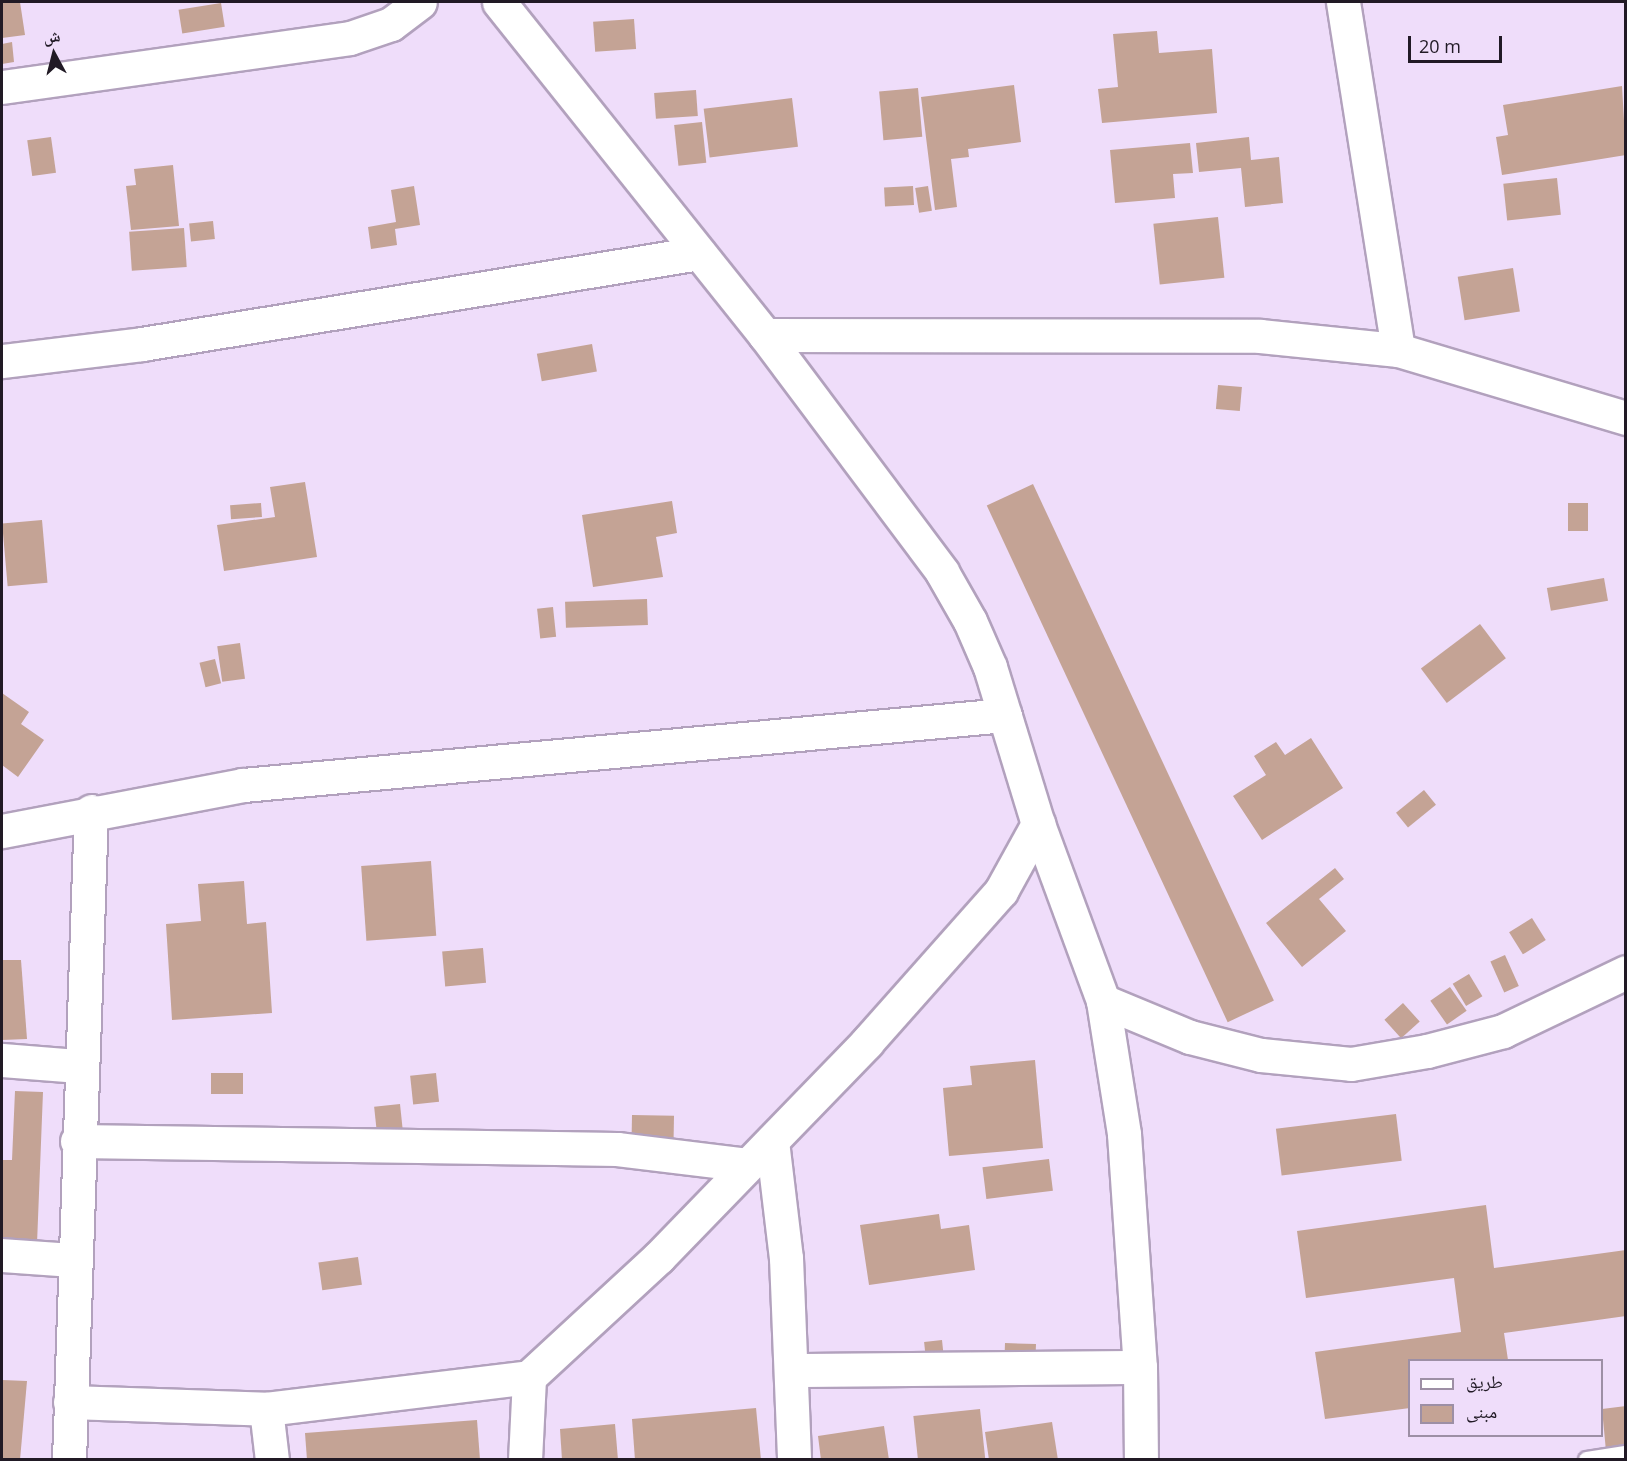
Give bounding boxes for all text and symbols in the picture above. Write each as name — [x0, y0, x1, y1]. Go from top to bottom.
north arrow — [24, 24, 84, 84]
text: ش — [42, 24, 62, 48]
scale bar — [1411, 24, 1506, 62]
text: 20 m — [1419, 34, 1461, 58]
legend — [1408, 1359, 1603, 1437]
text: طريق — [1466, 1369, 1503, 1393]
text: مبنى — [1466, 1399, 1497, 1423]

